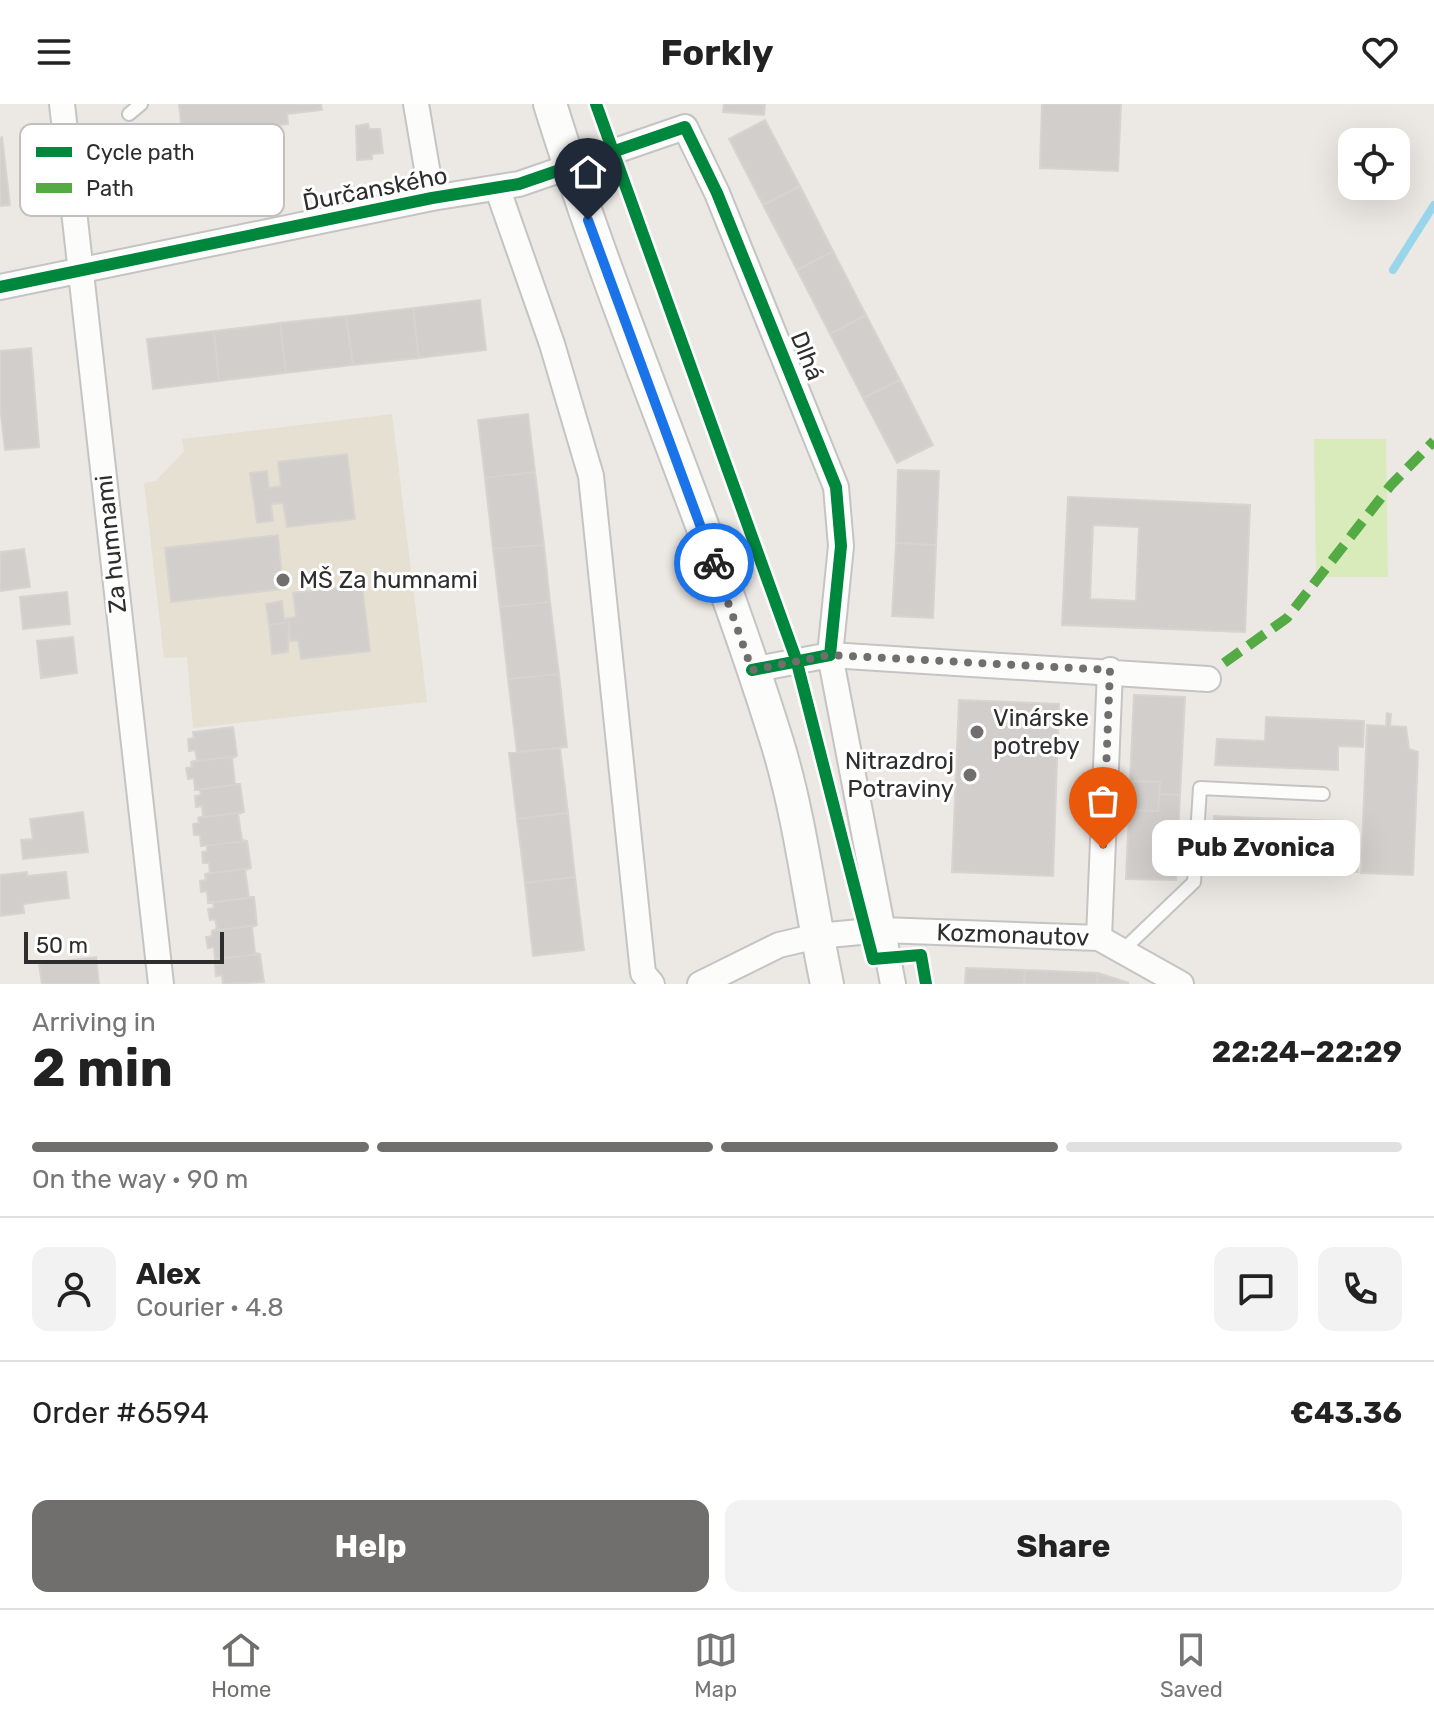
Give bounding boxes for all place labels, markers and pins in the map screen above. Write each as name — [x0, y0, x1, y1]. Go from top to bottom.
pin — [554, 138, 622, 220]
place label: MŠ Za humnami — [299, 566, 478, 594]
marker: MŠ Za humnami — [274, 571, 292, 589]
place label: Vinárske potreby — [993, 704, 1089, 760]
marker: Vinárske potreby — [968, 723, 986, 741]
place label: Nitrazdroj Potraviny — [845, 747, 954, 803]
marker: Nitrazdroj Potraviny — [961, 766, 979, 784]
pin — [1069, 767, 1137, 849]
callout: Pub Zvonica — [1151, 821, 1359, 877]

